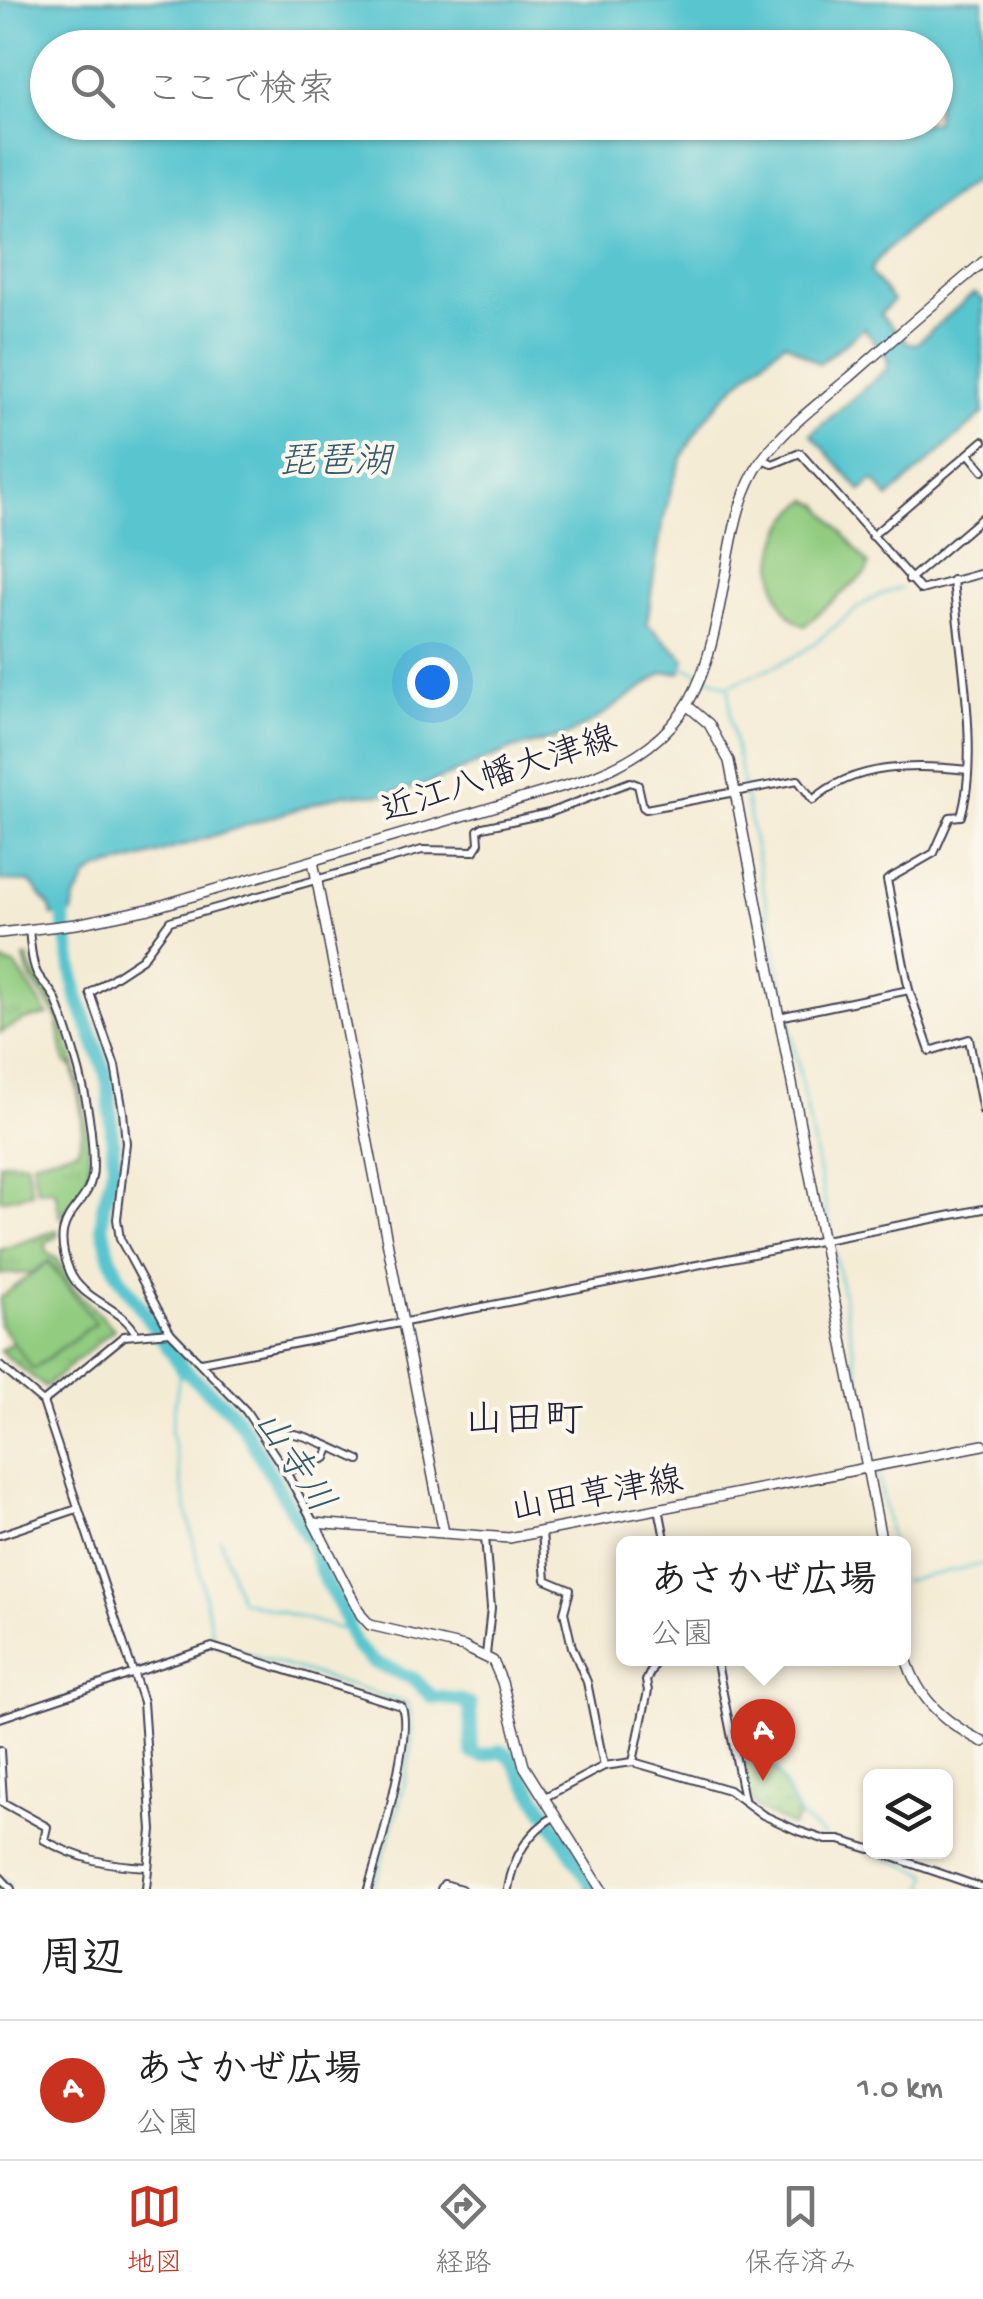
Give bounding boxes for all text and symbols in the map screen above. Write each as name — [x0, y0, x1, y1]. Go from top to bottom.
search box — [30, 30, 953, 140]
icon: search — [65, 58, 120, 113]
text: ここで検索 — [145, 71, 335, 115]
water label: 琵琶湖 — [278, 443, 395, 487]
your location — [407, 657, 458, 708]
street label: 近江八幡大津線 — [376, 718, 623, 835]
district label: 山田町 — [464, 1400, 584, 1447]
water label: 山寺川 — [241, 1402, 342, 1523]
street label: 山田草津線 — [507, 1460, 687, 1533]
popup — [616, 1536, 911, 1666]
text: あさかぜ広場 — [650, 1562, 877, 1606]
text: 公園 — [650, 1618, 714, 1656]
pin: A — [730, 1698, 796, 1781]
map controls — [863, 1769, 953, 1859]
button: layers — [863, 1769, 953, 1859]
text: 周辺 — [40, 1938, 124, 1987]
text: あさかぜ広場 — [135, 2051, 362, 2095]
text: A — [63, 2071, 82, 2109]
text: 1.0 km — [857, 2071, 943, 2109]
text: 公園 — [135, 2107, 199, 2145]
tab: 地図 — [126, 2179, 183, 2282]
tab: 経路 — [435, 2179, 492, 2282]
tab: 保存済み — [744, 2179, 857, 2282]

